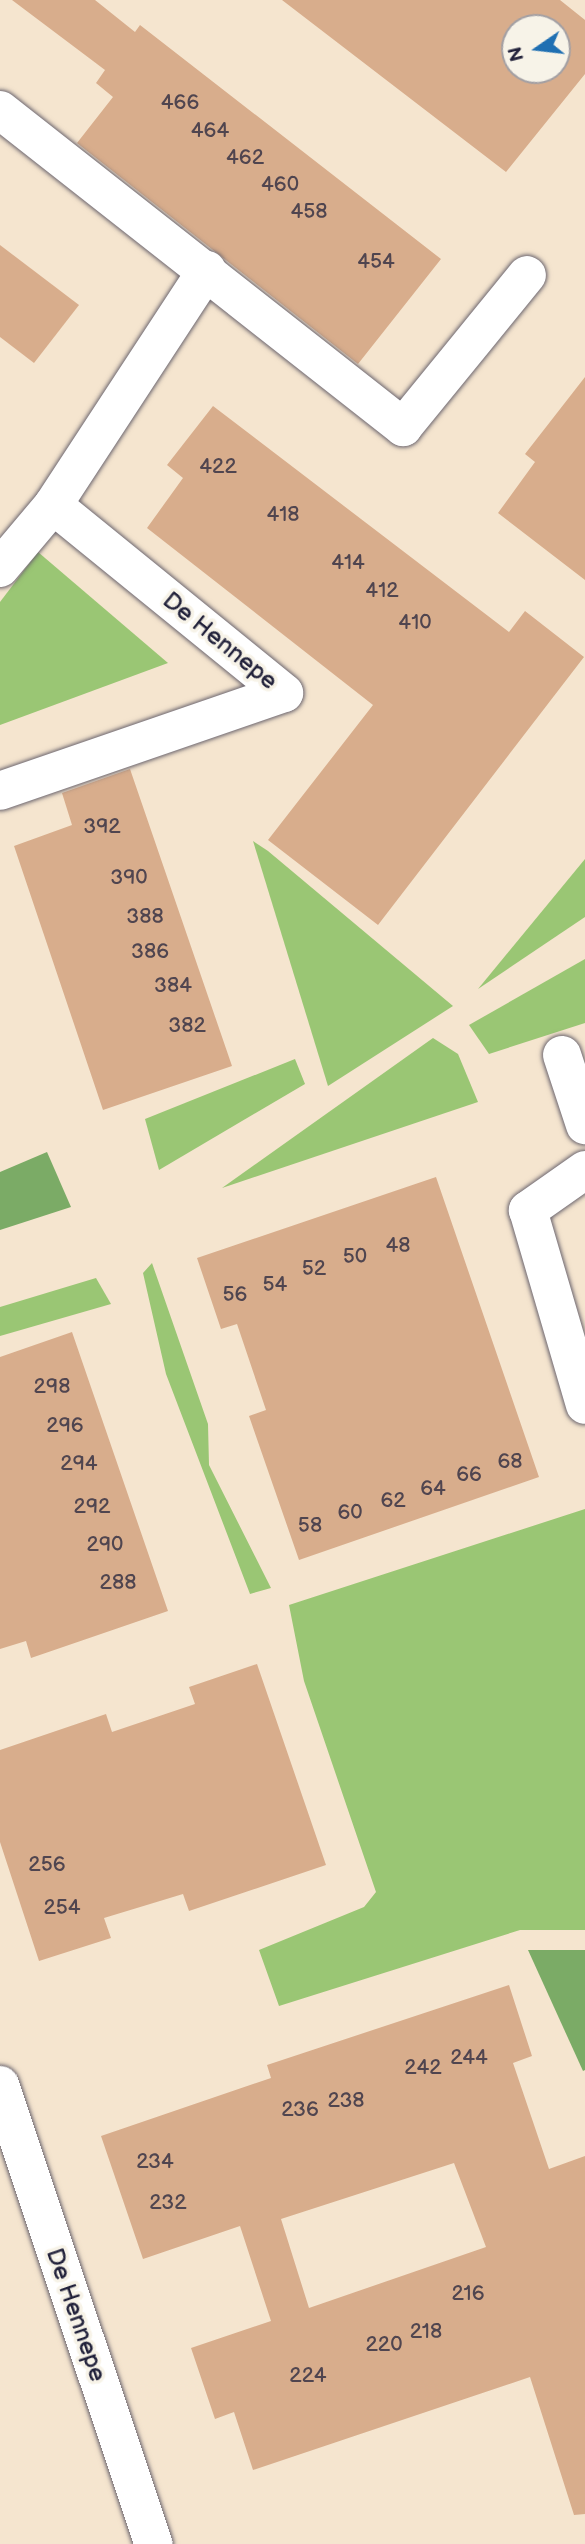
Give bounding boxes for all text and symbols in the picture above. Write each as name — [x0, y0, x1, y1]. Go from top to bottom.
north arrow — [501, 14, 571, 84]
text: N — [504, 44, 530, 63]
house number: 466 — [161, 90, 199, 116]
house number: 464 — [191, 118, 229, 144]
house number: 462 — [226, 145, 264, 171]
house number: 460 — [261, 172, 299, 198]
house number: 458 — [290, 199, 328, 225]
house number: 454 — [357, 249, 395, 275]
house number: 422 — [199, 454, 237, 480]
house number: 418 — [266, 502, 300, 528]
house number: 414 — [331, 550, 365, 576]
house number: 412 — [365, 578, 399, 604]
street label: De Hennepe — [157, 586, 283, 696]
house number: 410 — [398, 610, 432, 636]
house number: 392 — [83, 814, 121, 840]
house number: 390 — [110, 865, 148, 891]
house number: 388 — [126, 904, 164, 930]
house number: 386 — [131, 939, 169, 965]
house number: 384 — [154, 973, 192, 999]
house number: 382 — [168, 1013, 206, 1039]
house number: 48 — [385, 1233, 411, 1259]
house number: 50 — [343, 1244, 367, 1270]
house number: 52 — [302, 1256, 326, 1282]
house number: 54 — [263, 1272, 287, 1298]
house number: 56 — [223, 1282, 247, 1308]
house number: 298 — [34, 1374, 70, 1400]
house number: 296 — [46, 1413, 84, 1439]
house number: 68 — [497, 1449, 523, 1475]
house number: 294 — [60, 1451, 98, 1477]
house number: 66 — [456, 1462, 482, 1488]
house number: 64 — [420, 1476, 446, 1502]
house number: 62 — [380, 1488, 406, 1514]
house number: 292 — [74, 1494, 110, 1520]
house number: 60 — [337, 1500, 363, 1526]
house number: 58 — [298, 1513, 322, 1539]
house number: 290 — [87, 1532, 123, 1558]
house number: 288 — [100, 1570, 136, 1596]
house number: 256 — [28, 1852, 66, 1878]
house number: 254 — [43, 1895, 81, 1921]
house number: 244 — [450, 2045, 488, 2071]
house number: 242 — [404, 2055, 442, 2081]
house number: 238 — [327, 2088, 365, 2114]
house number: 236 — [281, 2097, 319, 2123]
house number: 234 — [136, 2149, 174, 2175]
house number: 232 — [149, 2190, 187, 2216]
street label: De Hennepe — [40, 2245, 112, 2385]
house number: 216 — [451, 2281, 485, 2307]
house number: 218 — [410, 2319, 442, 2345]
house number: 220 — [365, 2332, 403, 2358]
house number: 224 — [289, 2363, 327, 2389]

